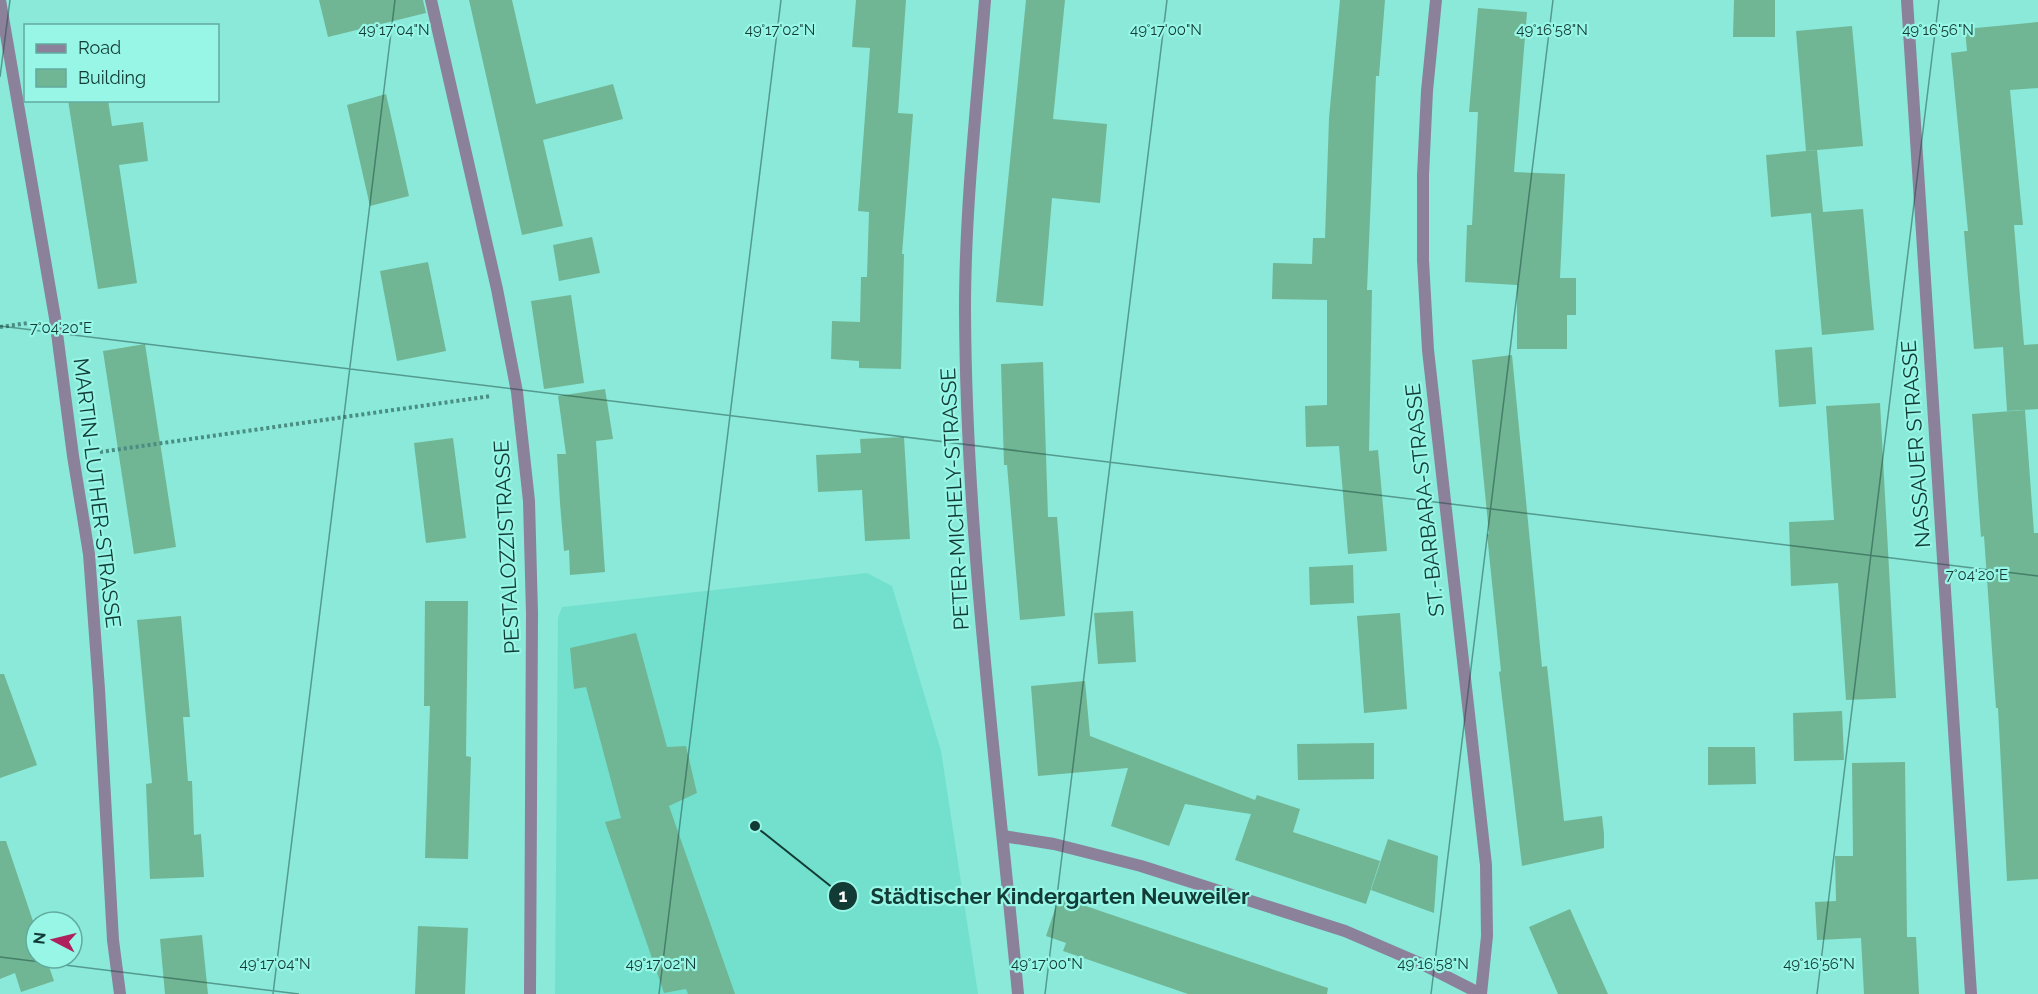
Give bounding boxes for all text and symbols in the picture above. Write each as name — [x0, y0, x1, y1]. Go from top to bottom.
text: 49°17'04"N — [359, 21, 429, 39]
text: 49°17'02"N — [745, 21, 815, 39]
text: 49°17'00"N — [1130, 21, 1202, 39]
text: 49°16'58"N — [1516, 21, 1588, 39]
text: 49°16'56"N — [1902, 21, 1974, 39]
legend — [24, 24, 219, 102]
text: Road — [78, 37, 121, 58]
text: Building — [78, 67, 146, 88]
text: 7°04'20"E — [30, 319, 92, 337]
street label: NASSAUER STRASSE — [1896, 339, 1935, 549]
street label: MARTIN-LUTHER-STRASSE — [69, 357, 126, 629]
street label: PETER-MICHELY-STRASSE — [935, 367, 974, 631]
street label: ST.-BARBARA-STRASSE — [1400, 382, 1449, 618]
street label: PESTALOZZISTRASSE — [488, 439, 525, 655]
text: 7°04'20"E — [1946, 566, 2008, 584]
callout: Städtischer Kindergarten Neuweiler — [828, 876, 1262, 916]
text: Städtischer Kindergarten Neuweiler — [871, 883, 1250, 909]
text: 1 — [839, 885, 848, 906]
north arrow — [24, 910, 84, 970]
text: N — [29, 931, 50, 945]
text: 49°17'04"N — [240, 955, 310, 973]
text: 49°17'02"N — [626, 955, 696, 973]
text: 49°17'00"N — [1011, 955, 1083, 973]
text: 49°16'58"N — [1397, 955, 1469, 973]
text: 49°16'56"N — [1783, 955, 1855, 973]

